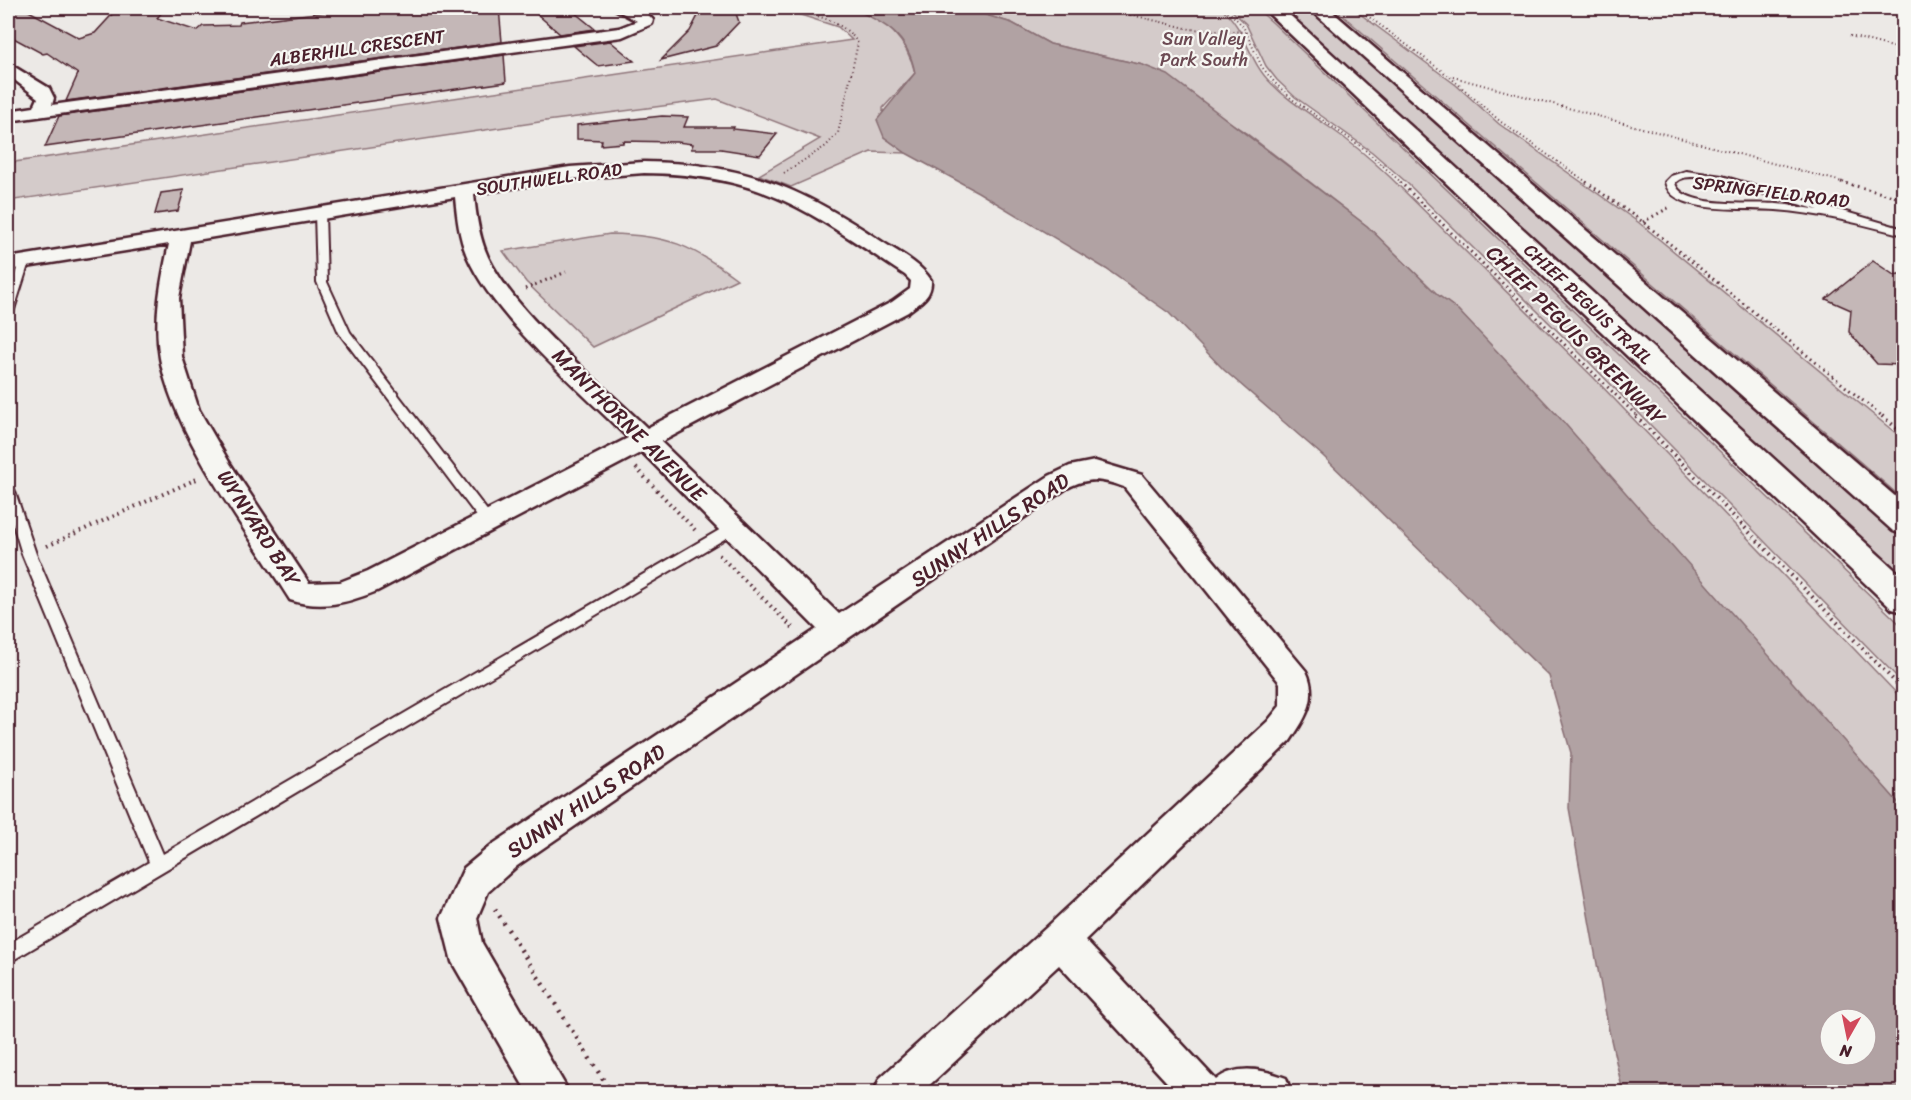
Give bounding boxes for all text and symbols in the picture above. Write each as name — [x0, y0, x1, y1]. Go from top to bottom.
street label: ALBERHILL CRESCENT — [266, 20, 448, 76]
park label: Sun Valley Park South — [1160, 23, 1248, 76]
street label: SOUTHWELL ROAD — [474, 153, 624, 205]
street label: SPRINGFIELD ROAD — [1691, 167, 1851, 217]
street label: CHIEF PEGUIS TRAIL — [1516, 235, 1661, 373]
street label: CHIEF PEGUIS GREENWAY — [1477, 236, 1676, 435]
street label: MANTHORNE AVENUE — [542, 338, 717, 513]
street label: WYNYARD BAY — [207, 462, 312, 596]
street label: SUNNY HILLS ROAD — [902, 462, 1078, 598]
street label: SUNNY HILLS ROAD — [498, 733, 674, 869]
north arrow — [1818, 1007, 1878, 1067]
text: N — [1837, 1036, 1854, 1067]

